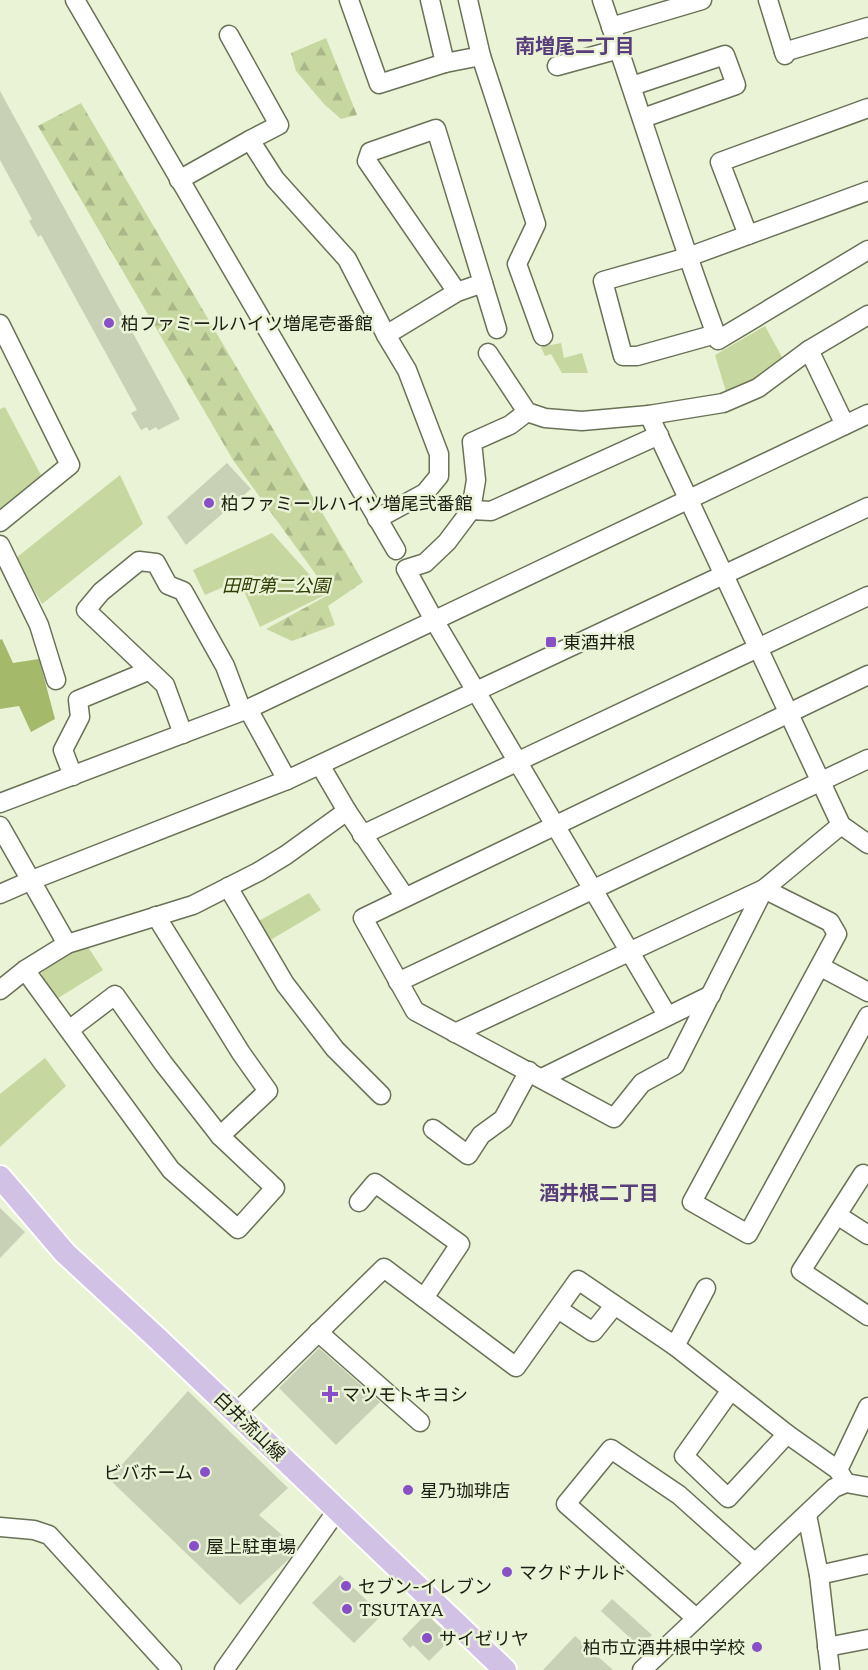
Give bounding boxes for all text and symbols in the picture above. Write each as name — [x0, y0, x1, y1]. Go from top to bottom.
district label: 南増尾二丁目 — [515, 34, 635, 58]
place label: 柏ファミールハイツ増尾壱番館 — [121, 313, 373, 334]
marker: 柏ファミールハイツ増尾壱番館 — [102, 316, 116, 330]
place label: 柏ファミールハイツ増尾弐番館 — [221, 493, 473, 514]
marker: 柏ファミールハイツ増尾弐番館 — [202, 496, 216, 510]
park label: 田町第二公園 — [222, 575, 333, 596]
place label: 東酒井根 — [563, 632, 635, 653]
marker: 東酒井根 — [544, 635, 558, 649]
district label: 酒井根二丁目 — [539, 1181, 659, 1205]
place label: マツモトキヨシ — [342, 1384, 468, 1405]
street label: 白井流山線 — [210, 1387, 290, 1465]
marker: マツモトキヨシ — [323, 1387, 337, 1401]
place label: ビバホーム — [104, 1462, 193, 1483]
marker: ビバホーム — [198, 1465, 212, 1479]
place label: 星乃珈琲店 — [420, 1480, 510, 1501]
marker: 星乃珈琲店 — [401, 1483, 415, 1497]
place label: 屋上駐車場 — [206, 1536, 296, 1557]
marker: 屋上駐車場 — [187, 1539, 201, 1553]
place label: マクドナルド — [519, 1562, 627, 1583]
marker: マクドナルド — [500, 1565, 514, 1579]
place label: セブン-イレブン — [358, 1576, 492, 1597]
marker: セブン-イレブン — [339, 1579, 353, 1593]
place label: TSUTAYA — [359, 1599, 444, 1620]
marker: TSUTAYA — [340, 1602, 354, 1616]
place label: サイゼリヤ — [439, 1628, 529, 1649]
marker: サイゼリヤ — [420, 1631, 434, 1645]
place label: 柏市立酒井根中学校 — [583, 1637, 745, 1658]
marker: 柏市立酒井根中学校 — [750, 1640, 764, 1654]

